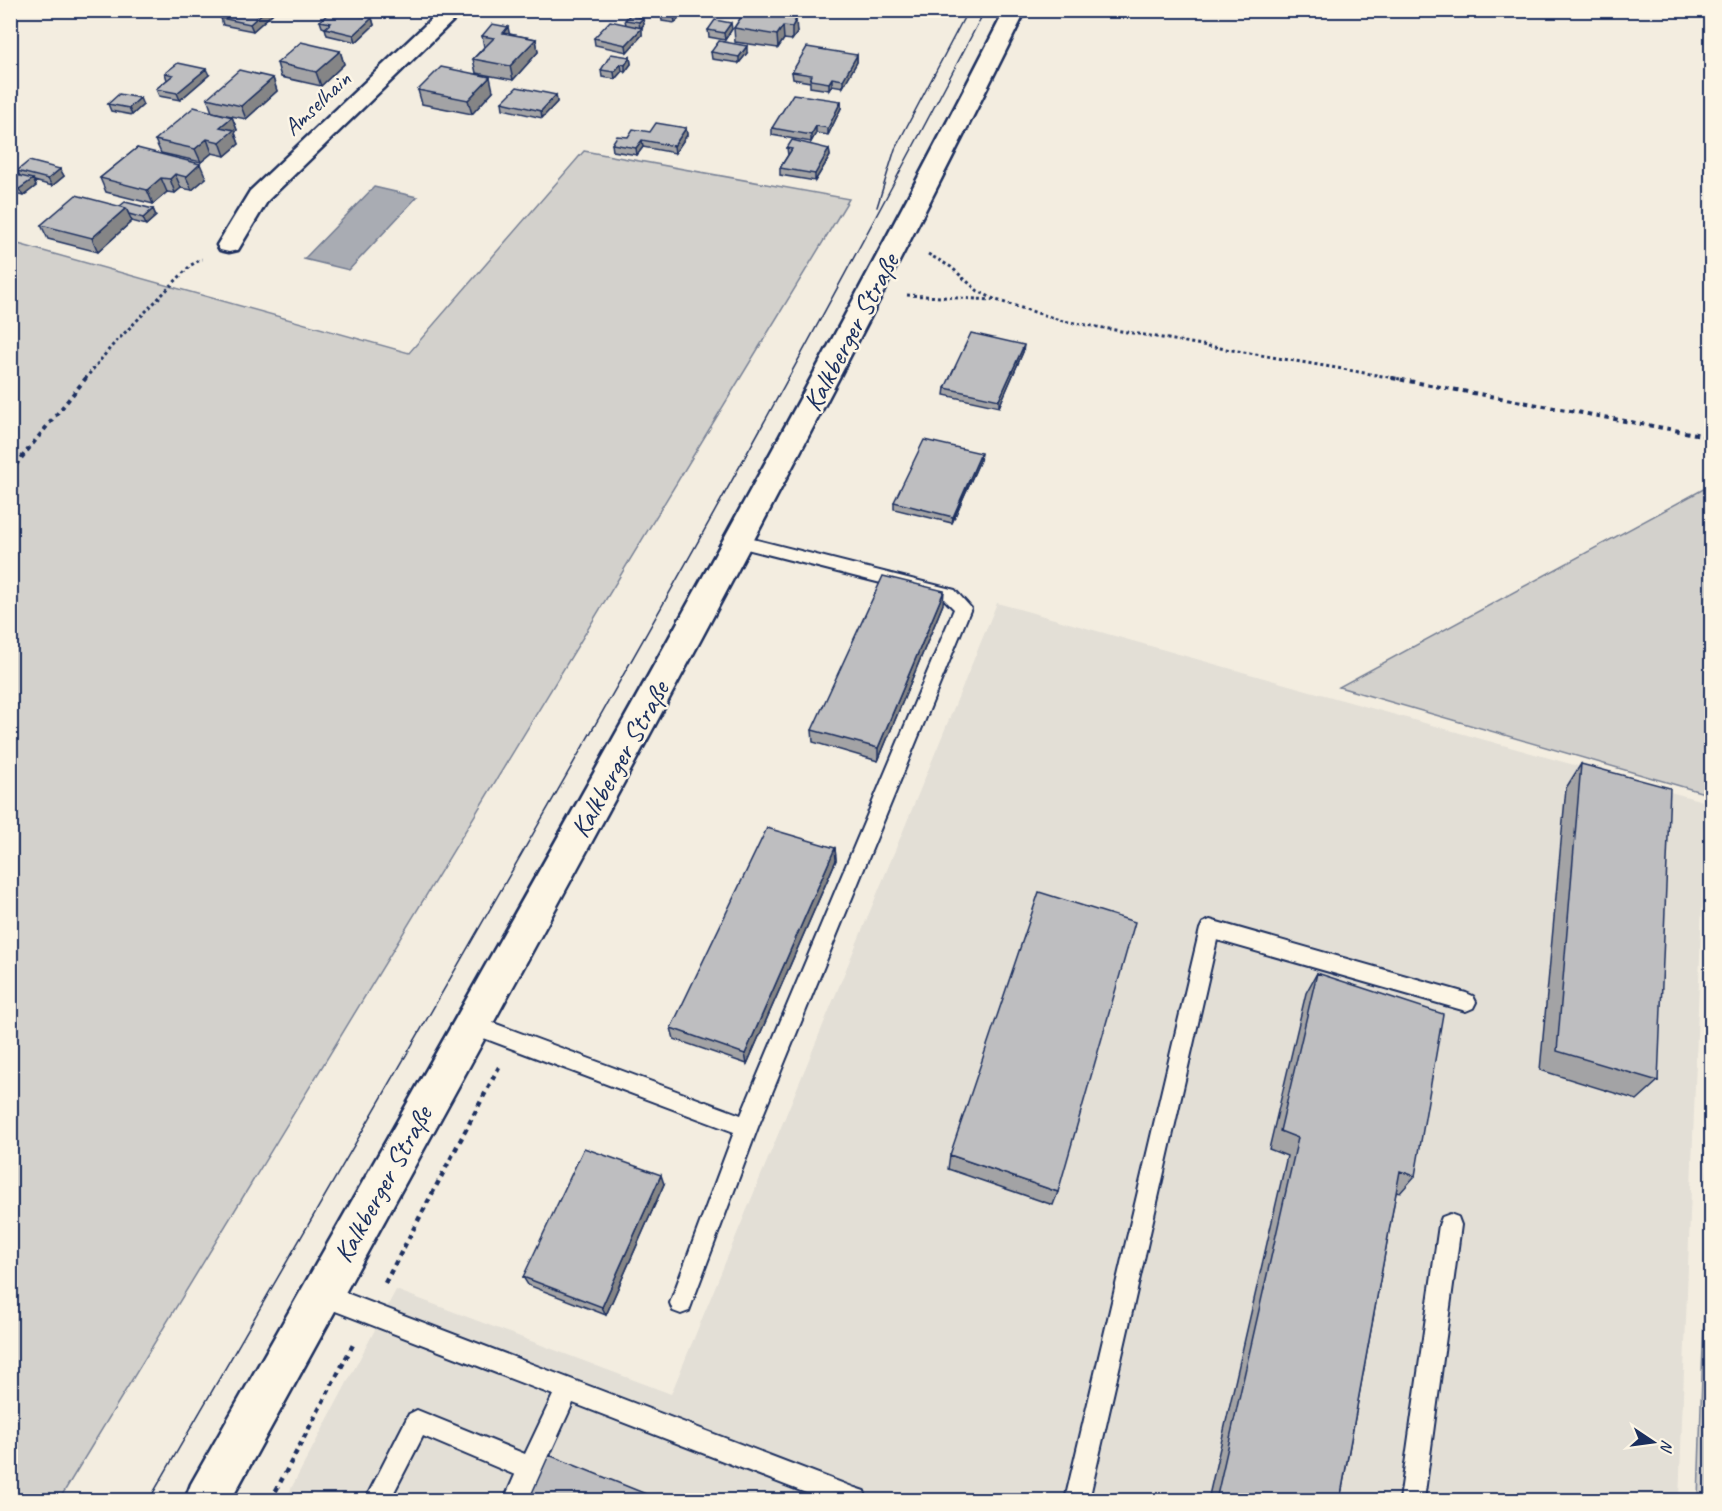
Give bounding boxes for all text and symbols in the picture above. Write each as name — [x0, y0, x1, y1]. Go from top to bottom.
street label: Amselhain — [277, 64, 357, 142]
street label: Kalkberger Straße — [794, 246, 907, 417]
street label: Kalkberger Straße — [562, 673, 678, 843]
street label: Kalkberger Straße — [325, 1098, 441, 1268]
north arrow — [1623, 1412, 1683, 1472]
text: N — [1655, 1438, 1677, 1455]

